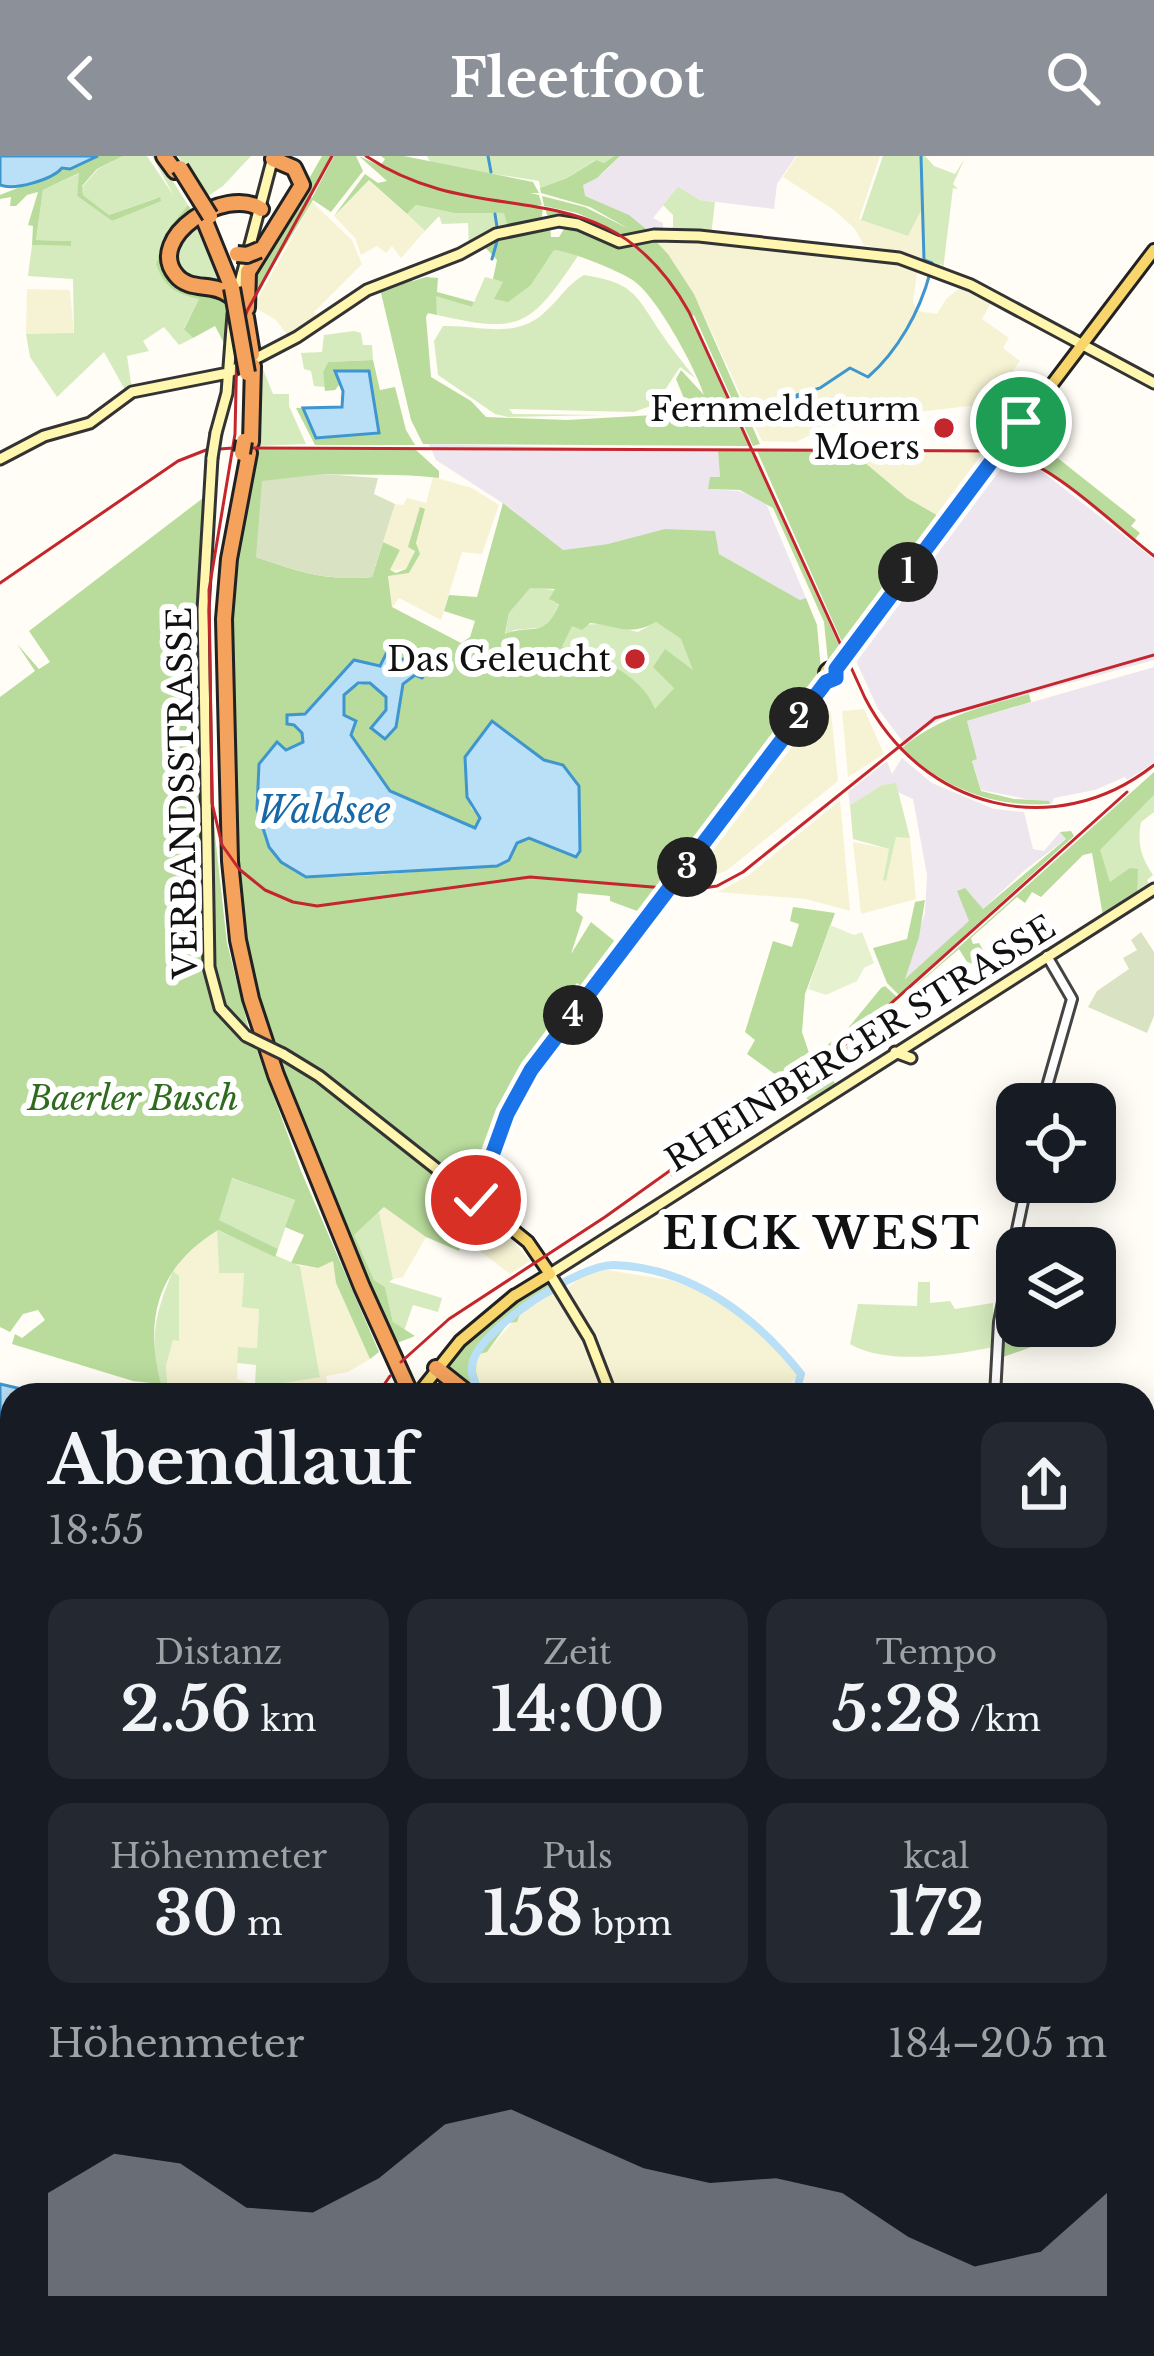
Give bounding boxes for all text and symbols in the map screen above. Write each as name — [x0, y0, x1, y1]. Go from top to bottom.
icon: back — [48, 45, 114, 111]
text: Fleetfoot — [449, 45, 705, 112]
icon: search — [1040, 45, 1106, 111]
pin — [970, 371, 1072, 473]
place label: Fernmeldeturm Moers — [650, 389, 920, 468]
icon: arrive — [988, 389, 1054, 455]
marker: Fernmeldeturm Moers — [931, 415, 957, 441]
pin: 1 — [878, 542, 938, 602]
text: 1 — [901, 551, 915, 592]
street label: VERBANDSSTRASSE — [159, 607, 206, 980]
place label: Das Geleucht — [387, 639, 612, 680]
marker: Das Geleucht — [622, 646, 648, 672]
pin: 2 — [769, 687, 829, 747]
text: 2 — [788, 696, 810, 737]
water label: Waldsee — [257, 788, 391, 833]
pin: 3 — [657, 837, 717, 897]
text: 3 — [676, 846, 698, 887]
street label: RHEINBERGER STRASSE — [658, 906, 1062, 1180]
pin: 4 — [543, 985, 603, 1045]
text: 4 — [562, 994, 584, 1035]
park label: Baerler Busch — [26, 1078, 239, 1119]
map controls — [996, 1083, 1116, 1347]
button: locate — [996, 1083, 1116, 1203]
pin — [425, 1149, 527, 1251]
icon: check — [443, 1167, 509, 1233]
district label: EICK WEST — [662, 1205, 982, 1261]
button: layers — [996, 1227, 1116, 1347]
text: Abendlauf — [48, 1420, 416, 1502]
button: share — [981, 1422, 1107, 1548]
text: 18:55 — [48, 1506, 144, 1555]
text: Distanz — [155, 1632, 282, 1673]
text: Zeit — [543, 1632, 612, 1673]
text: Tempo — [876, 1632, 997, 1673]
text: 2.56 — [120, 1673, 251, 1747]
text: 14:00 — [491, 1673, 664, 1747]
text: 5:28 — [832, 1673, 962, 1747]
text: km — [251, 1699, 317, 1740]
text: /km — [962, 1699, 1041, 1740]
text: Höhenmeter — [110, 1836, 327, 1877]
text: Puls — [542, 1836, 613, 1877]
text: kcal — [904, 1836, 969, 1877]
text: 30 — [154, 1877, 238, 1951]
text: 158 — [483, 1877, 583, 1951]
text: 172 — [888, 1877, 985, 1951]
text: m — [238, 1903, 283, 1944]
text: bpm — [583, 1903, 672, 1944]
text: Höhenmeter — [48, 2019, 304, 2068]
text: 184–205 m — [888, 2019, 1107, 2068]

